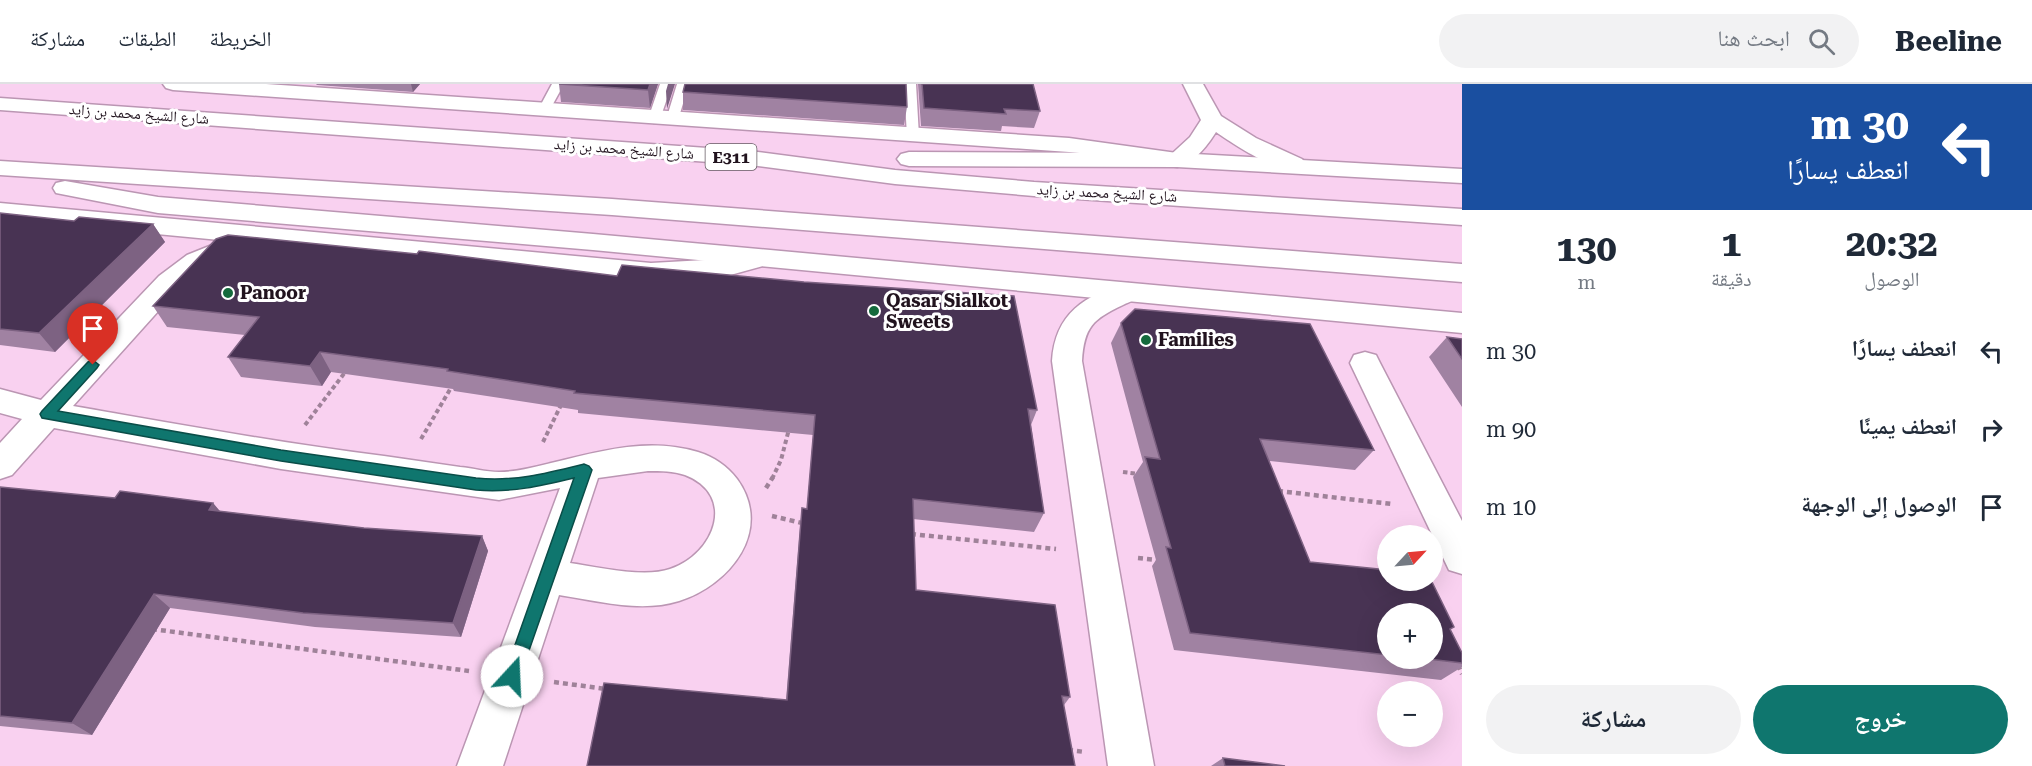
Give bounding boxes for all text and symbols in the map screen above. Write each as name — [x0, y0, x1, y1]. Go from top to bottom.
search box — [1439, 14, 1859, 68]
icon: search — [1805, 25, 1838, 58]
text: Beeline — [1895, 25, 2002, 58]
text: ابحث هنا — [1717, 26, 1790, 51]
text: مشاركة — [30, 27, 85, 51]
text: الطبقات — [118, 27, 177, 51]
text: الخريطة — [210, 27, 271, 51]
street label: شارع الشيخ محمد بن زايد — [68, 100, 210, 129]
text: 30 m — [1811, 100, 1909, 149]
icon: left — [1930, 108, 2008, 186]
street label: شارع الشيخ محمد بن زايد — [553, 135, 695, 164]
road number: E311 — [706, 144, 756, 170]
text: انعطف يسارًا — [1787, 154, 1909, 186]
street label: شارع الشيخ محمد بن زايد — [1036, 180, 1178, 207]
text: 1 — [1721, 223, 1741, 265]
text: 20:32 — [1846, 223, 1938, 265]
text: 130 — [1556, 228, 1617, 270]
text: دقيقة — [1711, 267, 1752, 291]
text: الوصول — [1864, 267, 1919, 291]
text: m — [1577, 270, 1596, 294]
place label: Panoor — [240, 282, 306, 303]
marker: Panoor — [221, 286, 235, 300]
place label: Qasar Sialkot Sweets — [886, 290, 1008, 332]
pin — [67, 303, 118, 365]
marker: Qasar Sialkot Sweets — [867, 304, 881, 318]
icon: arrive — [76, 312, 109, 345]
place label: Families — [1158, 329, 1234, 350]
marker: Families — [1139, 333, 1153, 347]
icon: left — [1975, 335, 2008, 368]
text: انعطف يسارًا — [1852, 336, 1957, 361]
text: 30 m — [1486, 339, 1536, 364]
icon: right — [1975, 413, 2008, 446]
text: انعطف يمينًا — [1858, 414, 1957, 439]
text: 90 m — [1486, 417, 1536, 442]
icon: arrive — [1975, 491, 2008, 524]
text: الوصول إلى الوجهة — [1801, 492, 1957, 517]
text: 10 m — [1486, 495, 1536, 520]
north arrow — [1377, 525, 1443, 591]
map controls — [1377, 525, 1443, 747]
button: + — [1377, 603, 1443, 669]
position arrow — [480, 644, 544, 708]
button: − — [1377, 681, 1443, 747]
button: مشاركة — [1486, 685, 1741, 754]
button: خروج — [1753, 685, 2008, 754]

